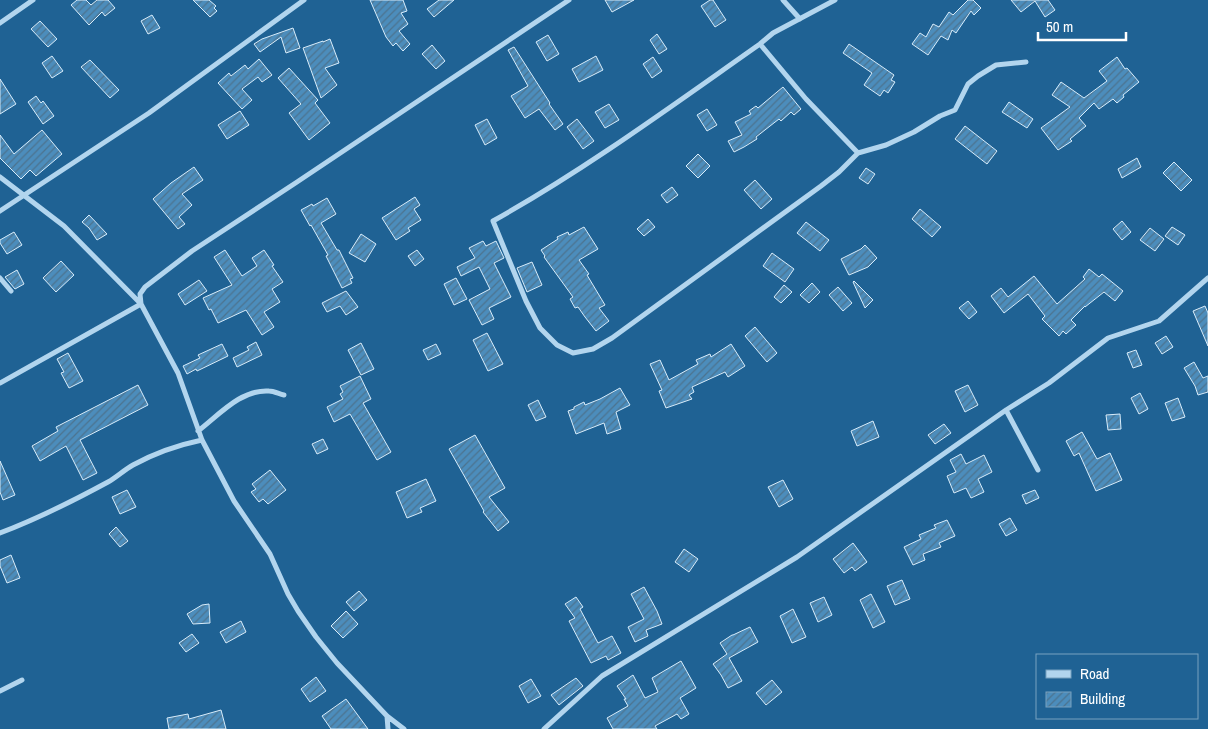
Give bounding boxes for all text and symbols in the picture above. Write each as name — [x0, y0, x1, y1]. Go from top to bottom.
scale bar — [1038, 10, 1126, 42]
text: 50 m — [1046, 16, 1073, 37]
legend — [1036, 654, 1198, 719]
text: Road — [1080, 663, 1109, 684]
text: Building — [1080, 688, 1125, 709]

